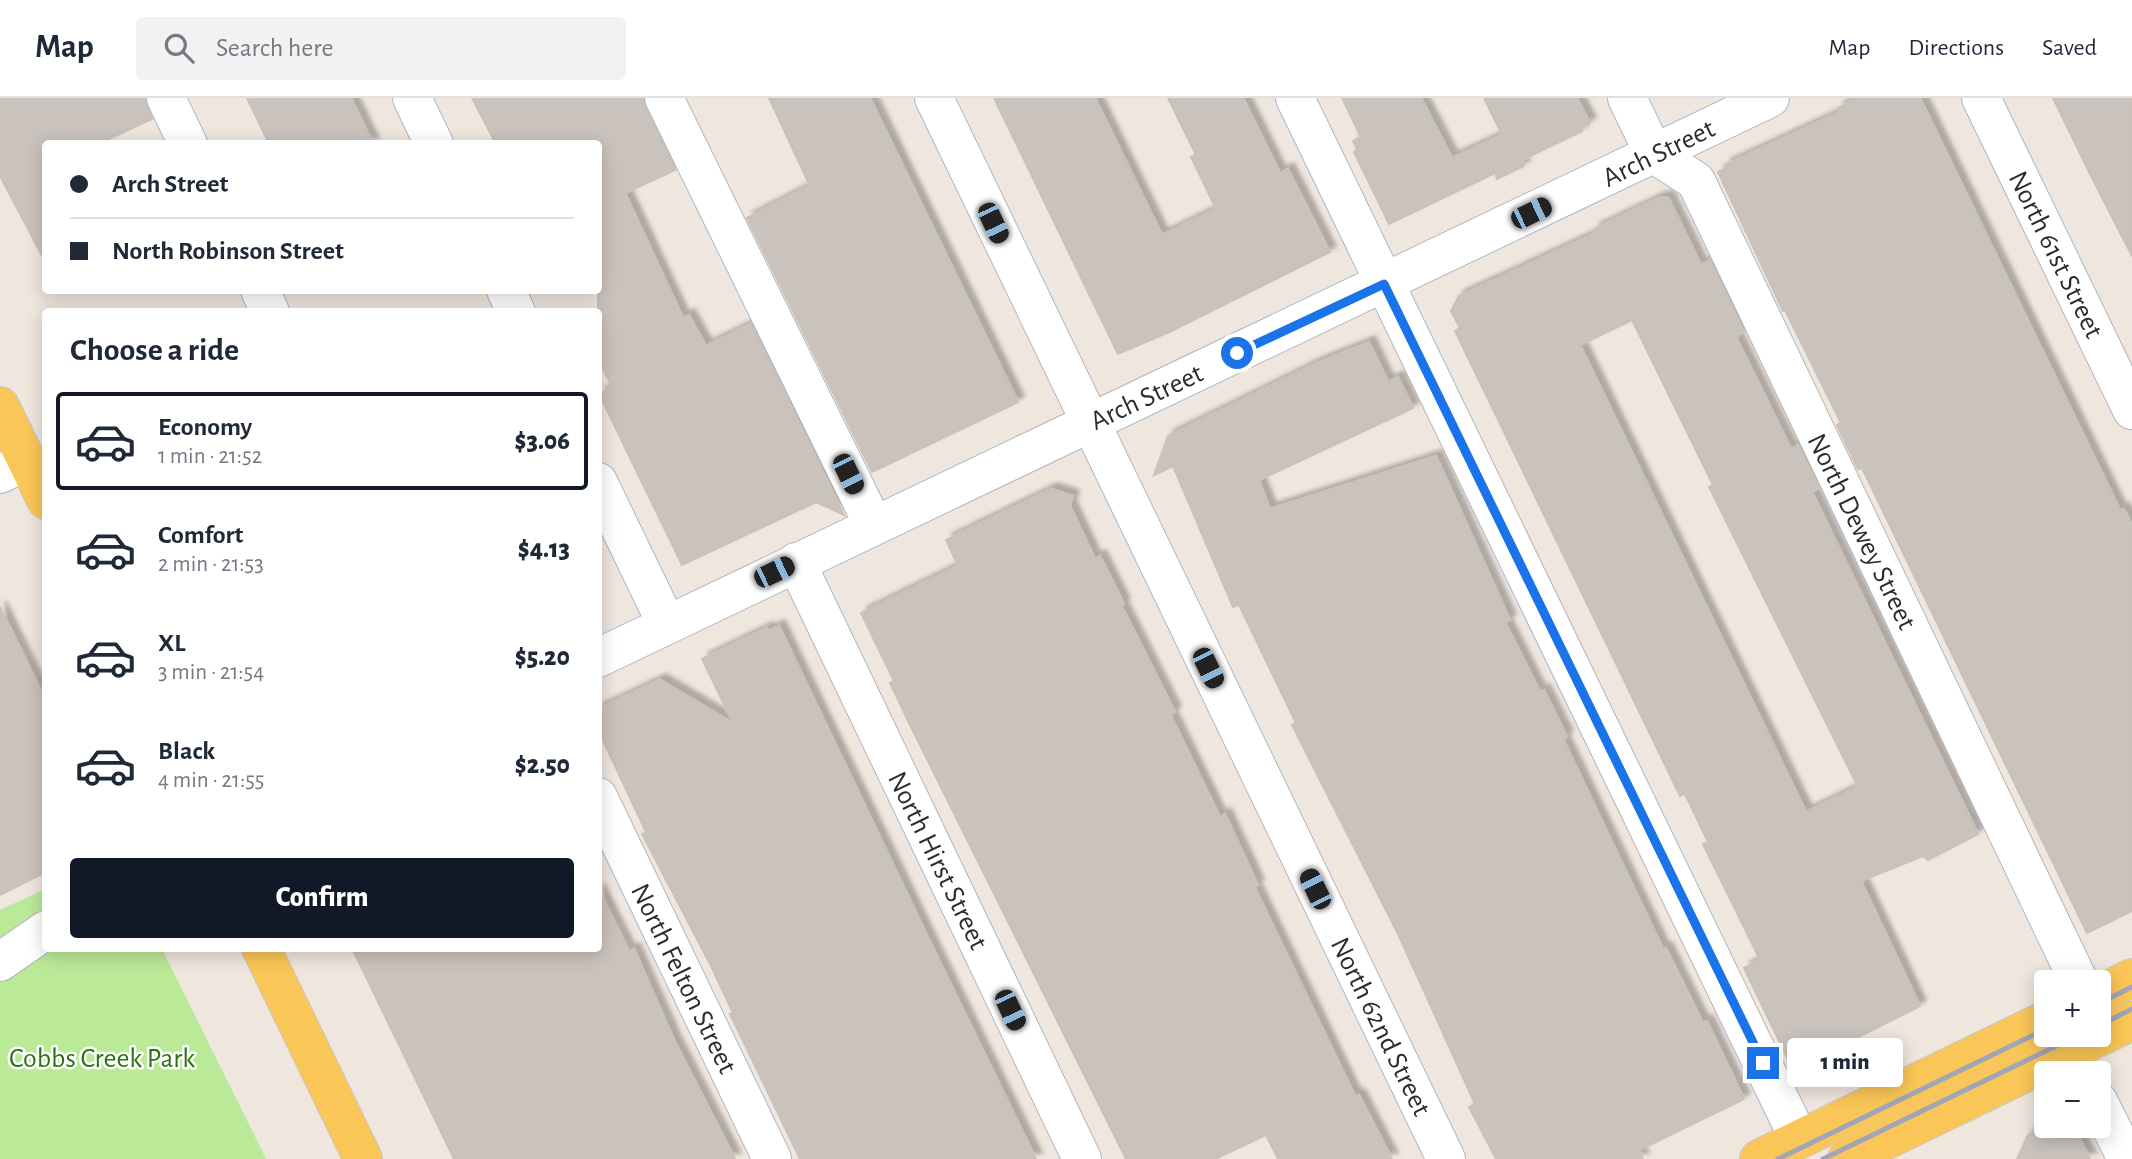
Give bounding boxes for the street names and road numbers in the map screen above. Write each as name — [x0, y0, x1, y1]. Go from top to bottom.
street label: Arch Street — [1598, 115, 1719, 193]
street label: North 61st Street — [2003, 167, 2108, 343]
street label: Arch Street — [1086, 360, 1208, 436]
street label: North Dewey Street — [1802, 430, 1921, 634]
street label: North Hirst Street — [882, 768, 992, 954]
street label: North Felton Street — [625, 880, 741, 1078]
street label: North 62nd Street — [1325, 933, 1435, 1121]

